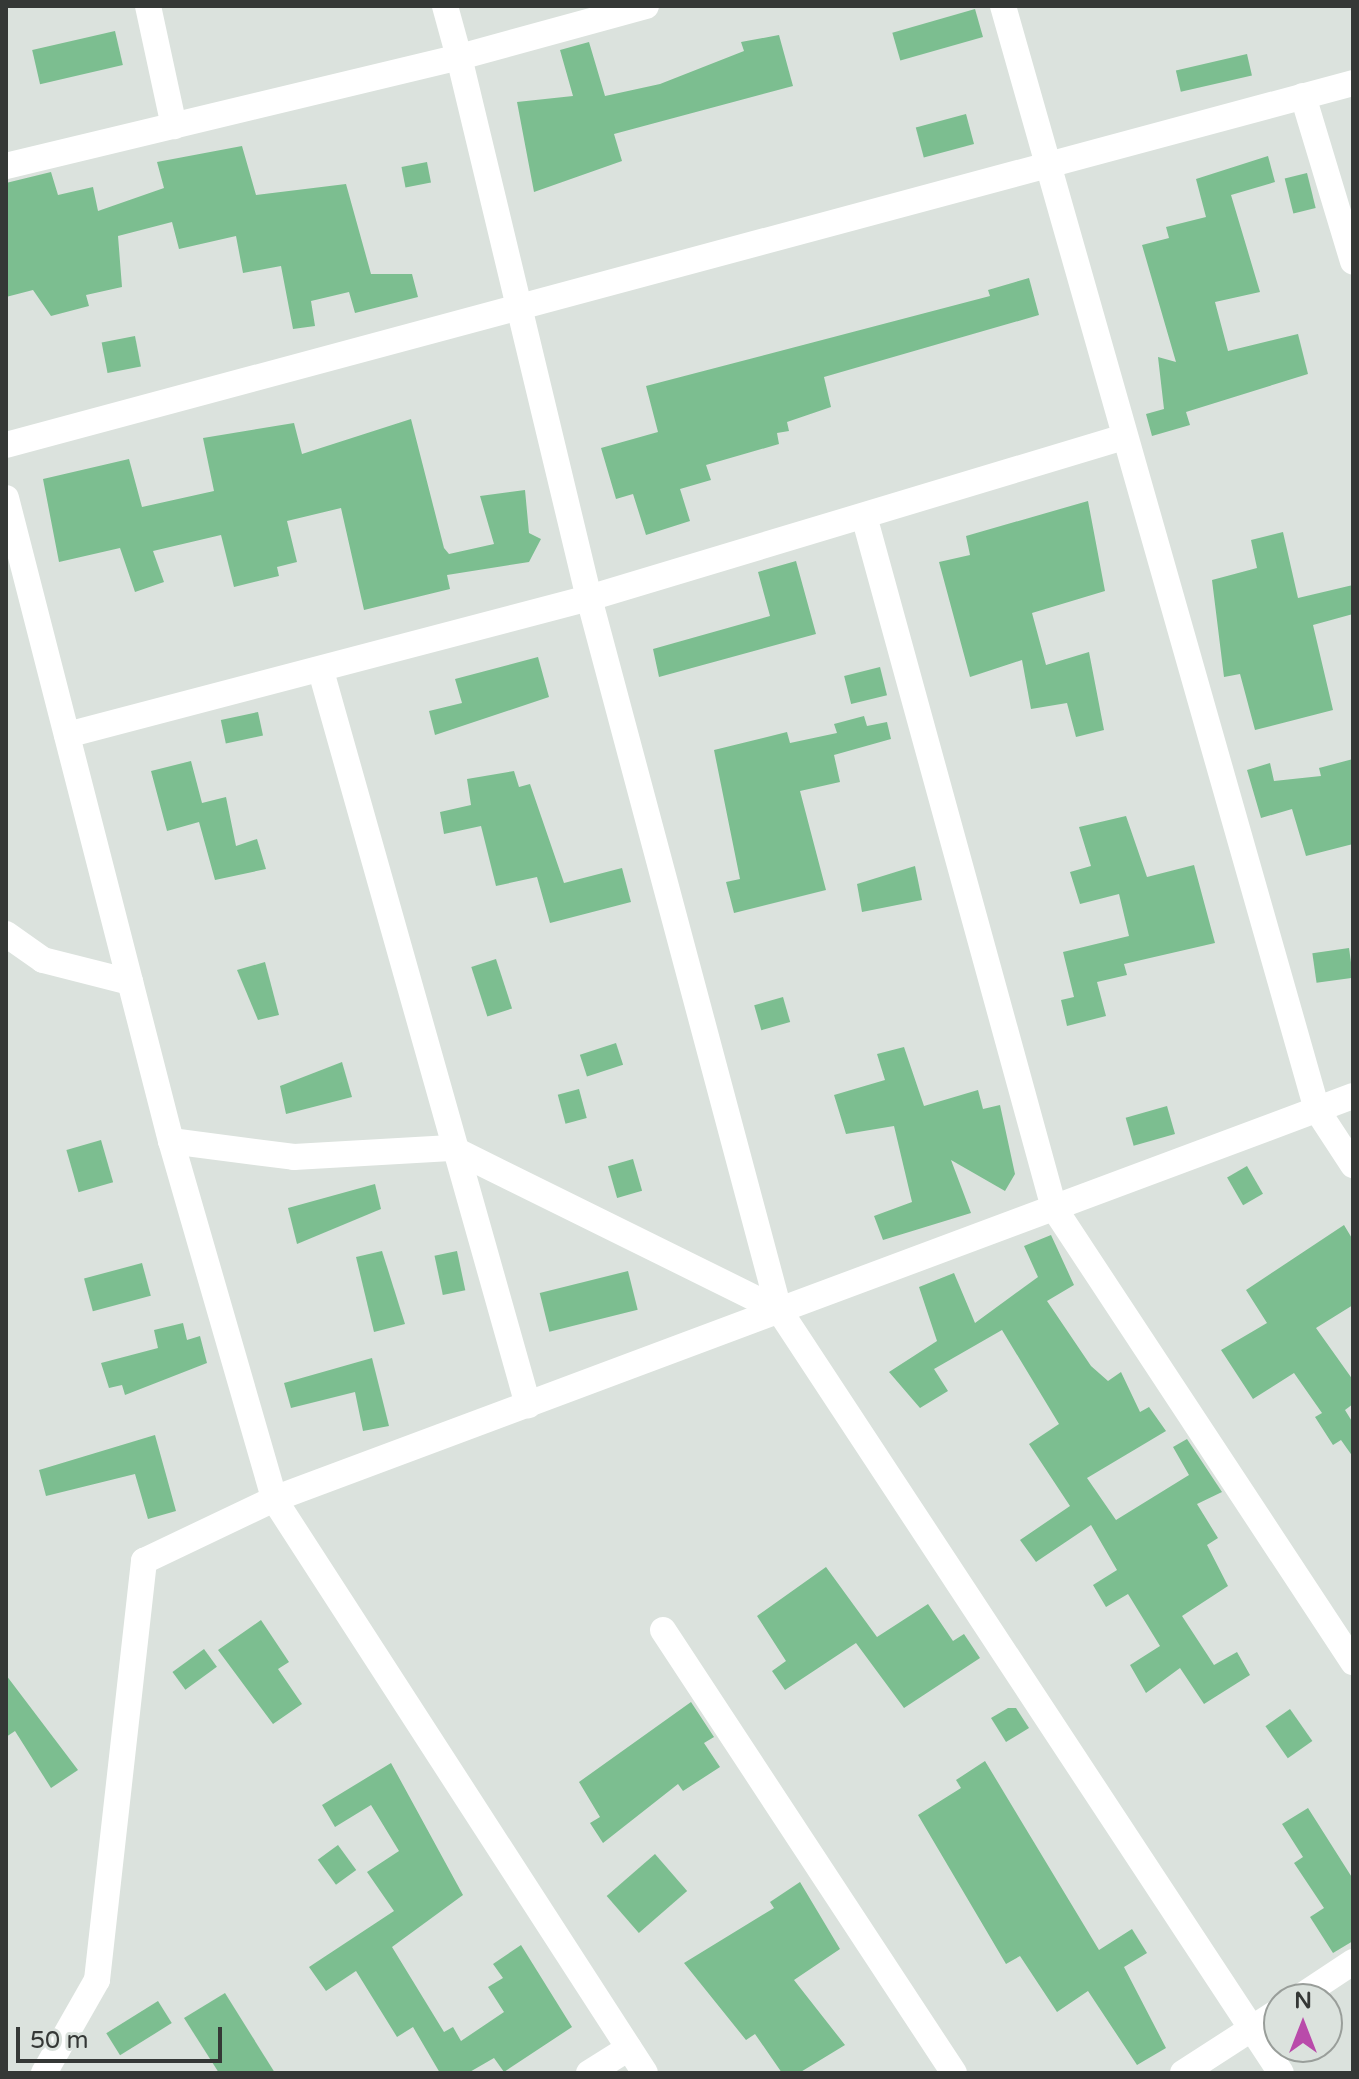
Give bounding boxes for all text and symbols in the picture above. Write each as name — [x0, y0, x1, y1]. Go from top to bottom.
north arrow — [1263, 1983, 1343, 2063]
text: N — [1294, 1988, 1312, 2014]
scale bar — [20, 2011, 226, 2061]
text: 50 m — [30, 2026, 88, 2055]

